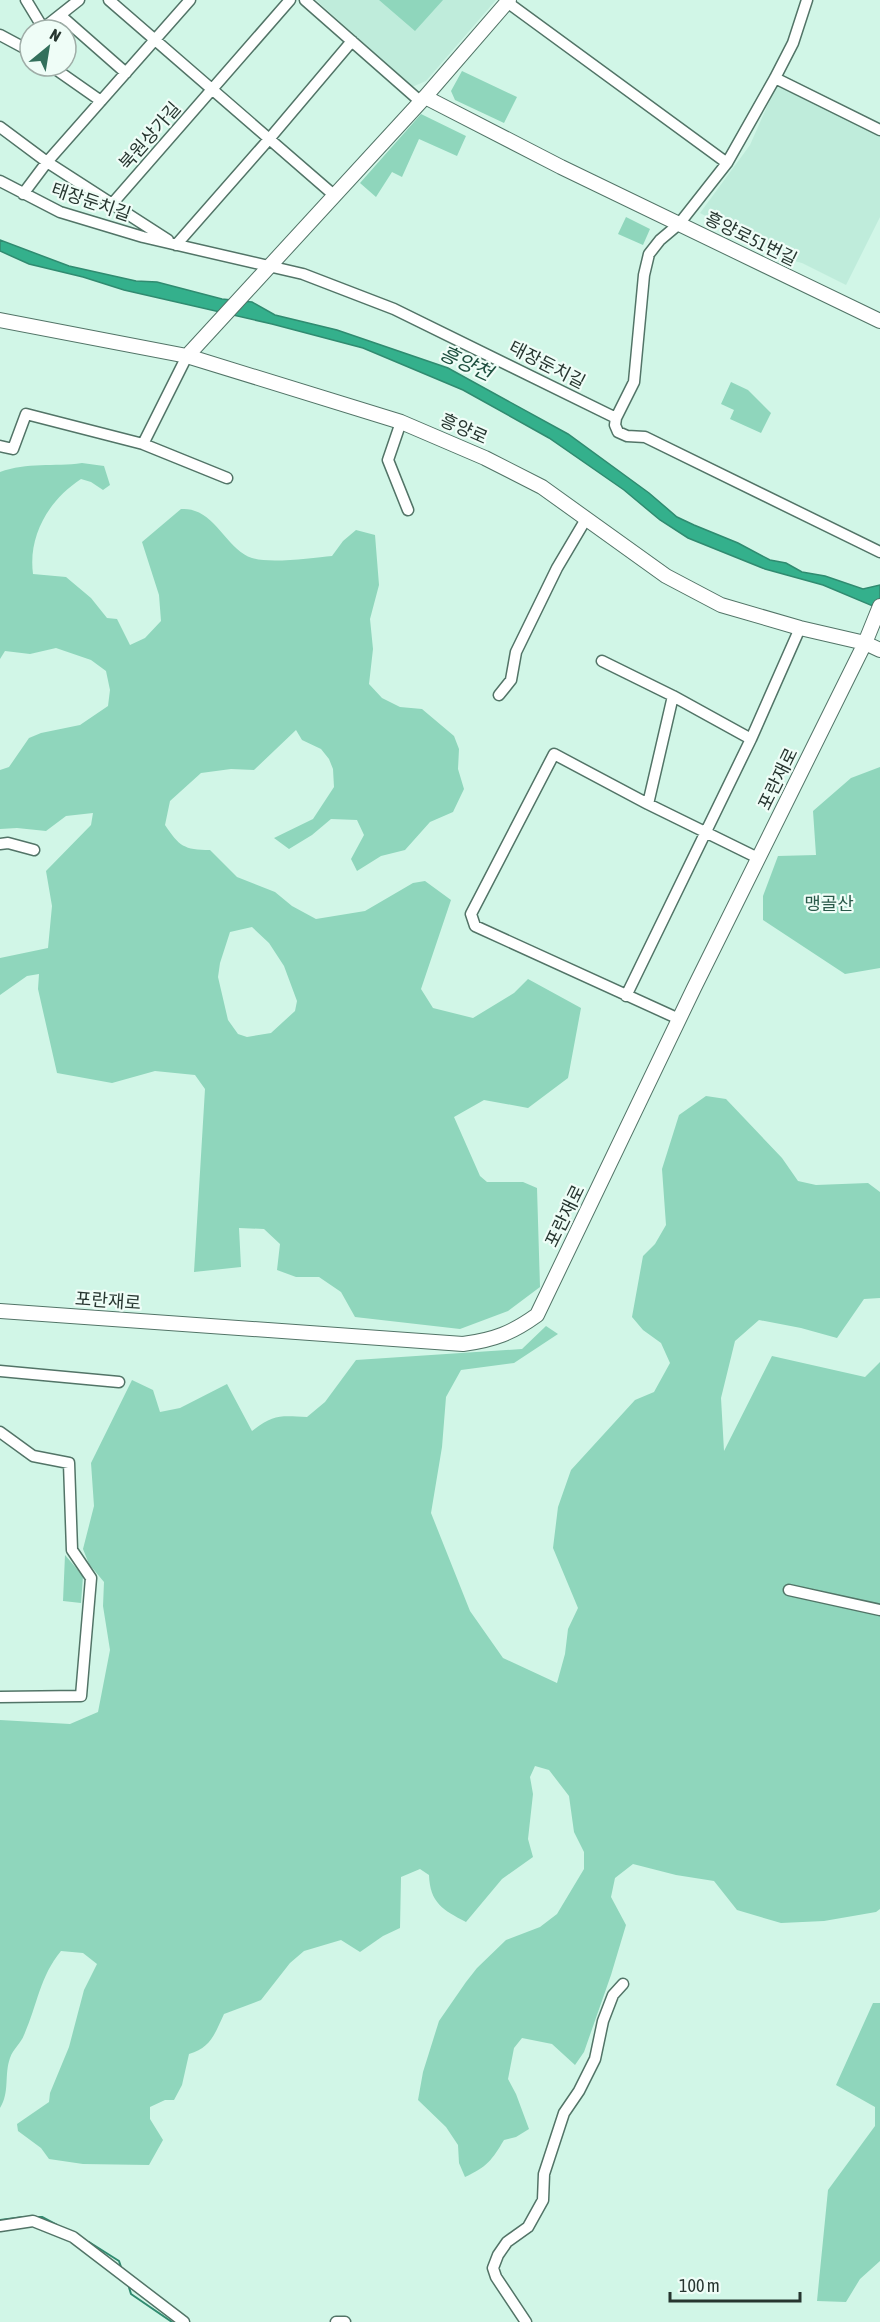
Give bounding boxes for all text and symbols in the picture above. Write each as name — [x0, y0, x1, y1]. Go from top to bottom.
north arrow — [18, 18, 78, 78]
text: N — [47, 25, 64, 45]
street label: 북원상가길 — [115, 98, 185, 174]
street label: 태장둔치길 — [49, 178, 134, 225]
street label: 흥양로51번길 — [702, 207, 801, 270]
street label: 태장둔치길 — [506, 336, 589, 393]
water label: 흥양천 — [436, 340, 498, 386]
street label: 흥양로 — [437, 409, 491, 448]
street label: 포란재로 — [754, 744, 802, 813]
park label: 맹골산 — [804, 893, 854, 914]
street label: 포란재로 — [541, 1181, 589, 1250]
street label: 포란재로 — [74, 1288, 142, 1313]
scale bar — [670, 2265, 800, 2303]
text: 100 m — [679, 2275, 720, 2296]

